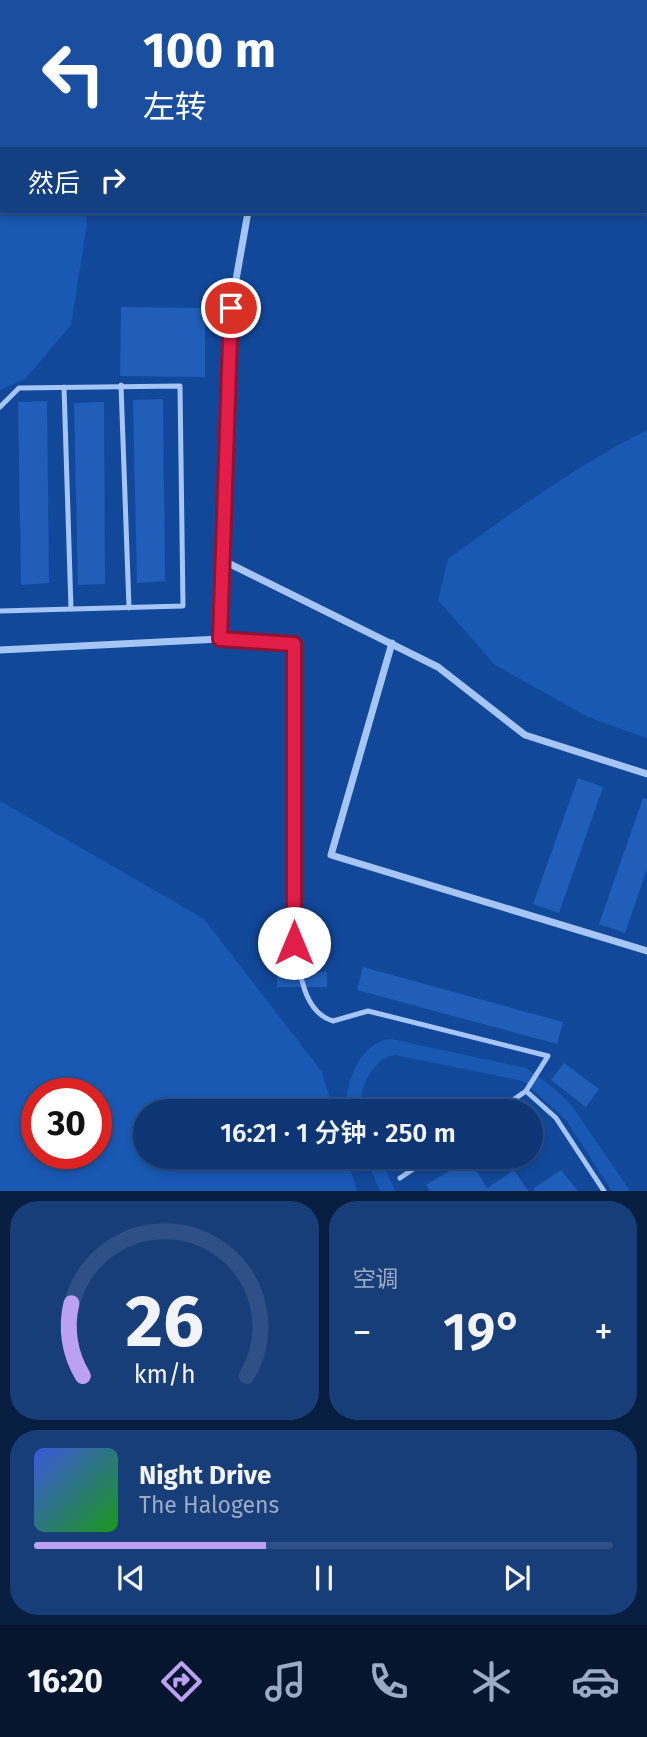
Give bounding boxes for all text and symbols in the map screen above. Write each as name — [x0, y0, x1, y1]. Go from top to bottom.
text: 100 m — [143, 21, 276, 80]
icon: left — [28, 28, 119, 119]
text: 左转 — [143, 88, 207, 126]
icon: right — [94, 161, 132, 199]
text: 然后 — [28, 168, 80, 199]
pin — [201, 278, 261, 338]
icon: arrive — [212, 289, 250, 327]
position arrow — [257, 906, 331, 980]
speed limit sign: 30 — [21, 1078, 112, 1169]
text: 16:21 · 1 分钟 · 250 m — [220, 1118, 456, 1149]
text: 空调 — [353, 1265, 399, 1293]
text: 26 — [125, 1279, 204, 1366]
text: 19° — [443, 1301, 523, 1364]
text: − — [353, 1309, 372, 1355]
text: + — [594, 1309, 613, 1355]
text: km/h — [133, 1360, 195, 1390]
text: Night Drive — [139, 1460, 271, 1491]
text: The Halogens — [139, 1491, 279, 1519]
icon: previous — [112, 1559, 150, 1597]
icon: pause — [305, 1559, 343, 1597]
icon: next — [498, 1559, 536, 1597]
icon: directions — [157, 1657, 206, 1706]
icon: music — [261, 1657, 310, 1706]
icon: phone — [364, 1657, 413, 1706]
icon: climate — [467, 1657, 516, 1706]
icon: car — [571, 1657, 620, 1706]
text: 16:20 — [27, 1662, 103, 1700]

